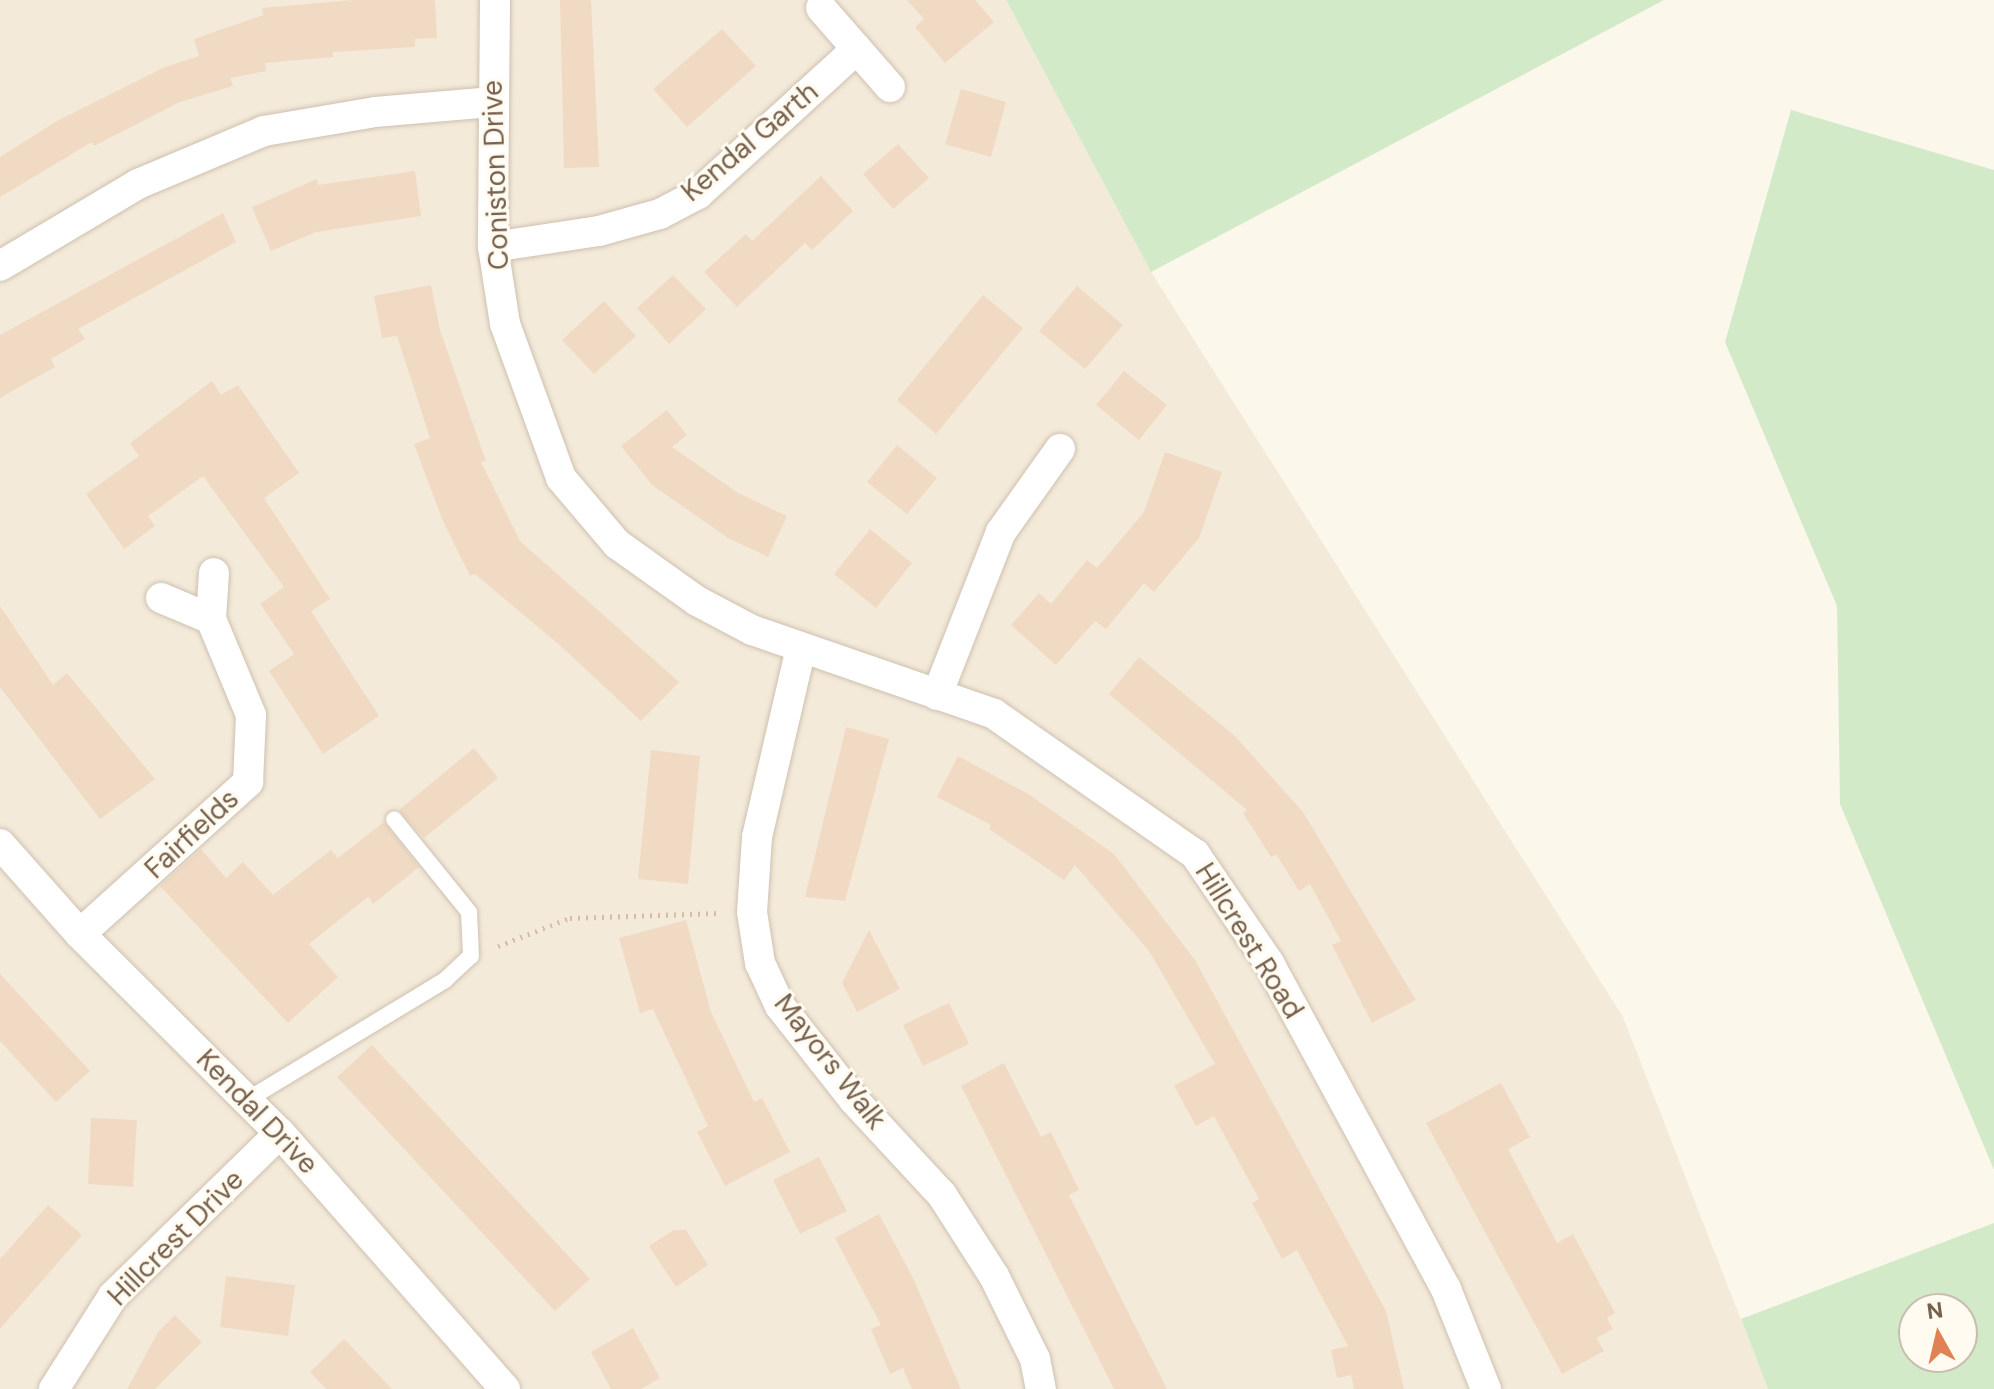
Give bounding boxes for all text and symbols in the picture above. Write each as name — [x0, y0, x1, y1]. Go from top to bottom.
street label: Kendal Garth — [675, 75, 825, 209]
street label: Coniston Drive — [476, 80, 516, 270]
street label: Fairfields — [138, 782, 246, 886]
street label: Hillcrest Road — [1188, 857, 1310, 1025]
street label: Mayors Walk — [767, 988, 893, 1136]
street label: Kendal Drive — [189, 1043, 325, 1181]
street label: Hillcrest Drive — [101, 1163, 251, 1313]
north arrow — [1898, 1293, 1978, 1373]
text: N — [1925, 1295, 1945, 1326]

